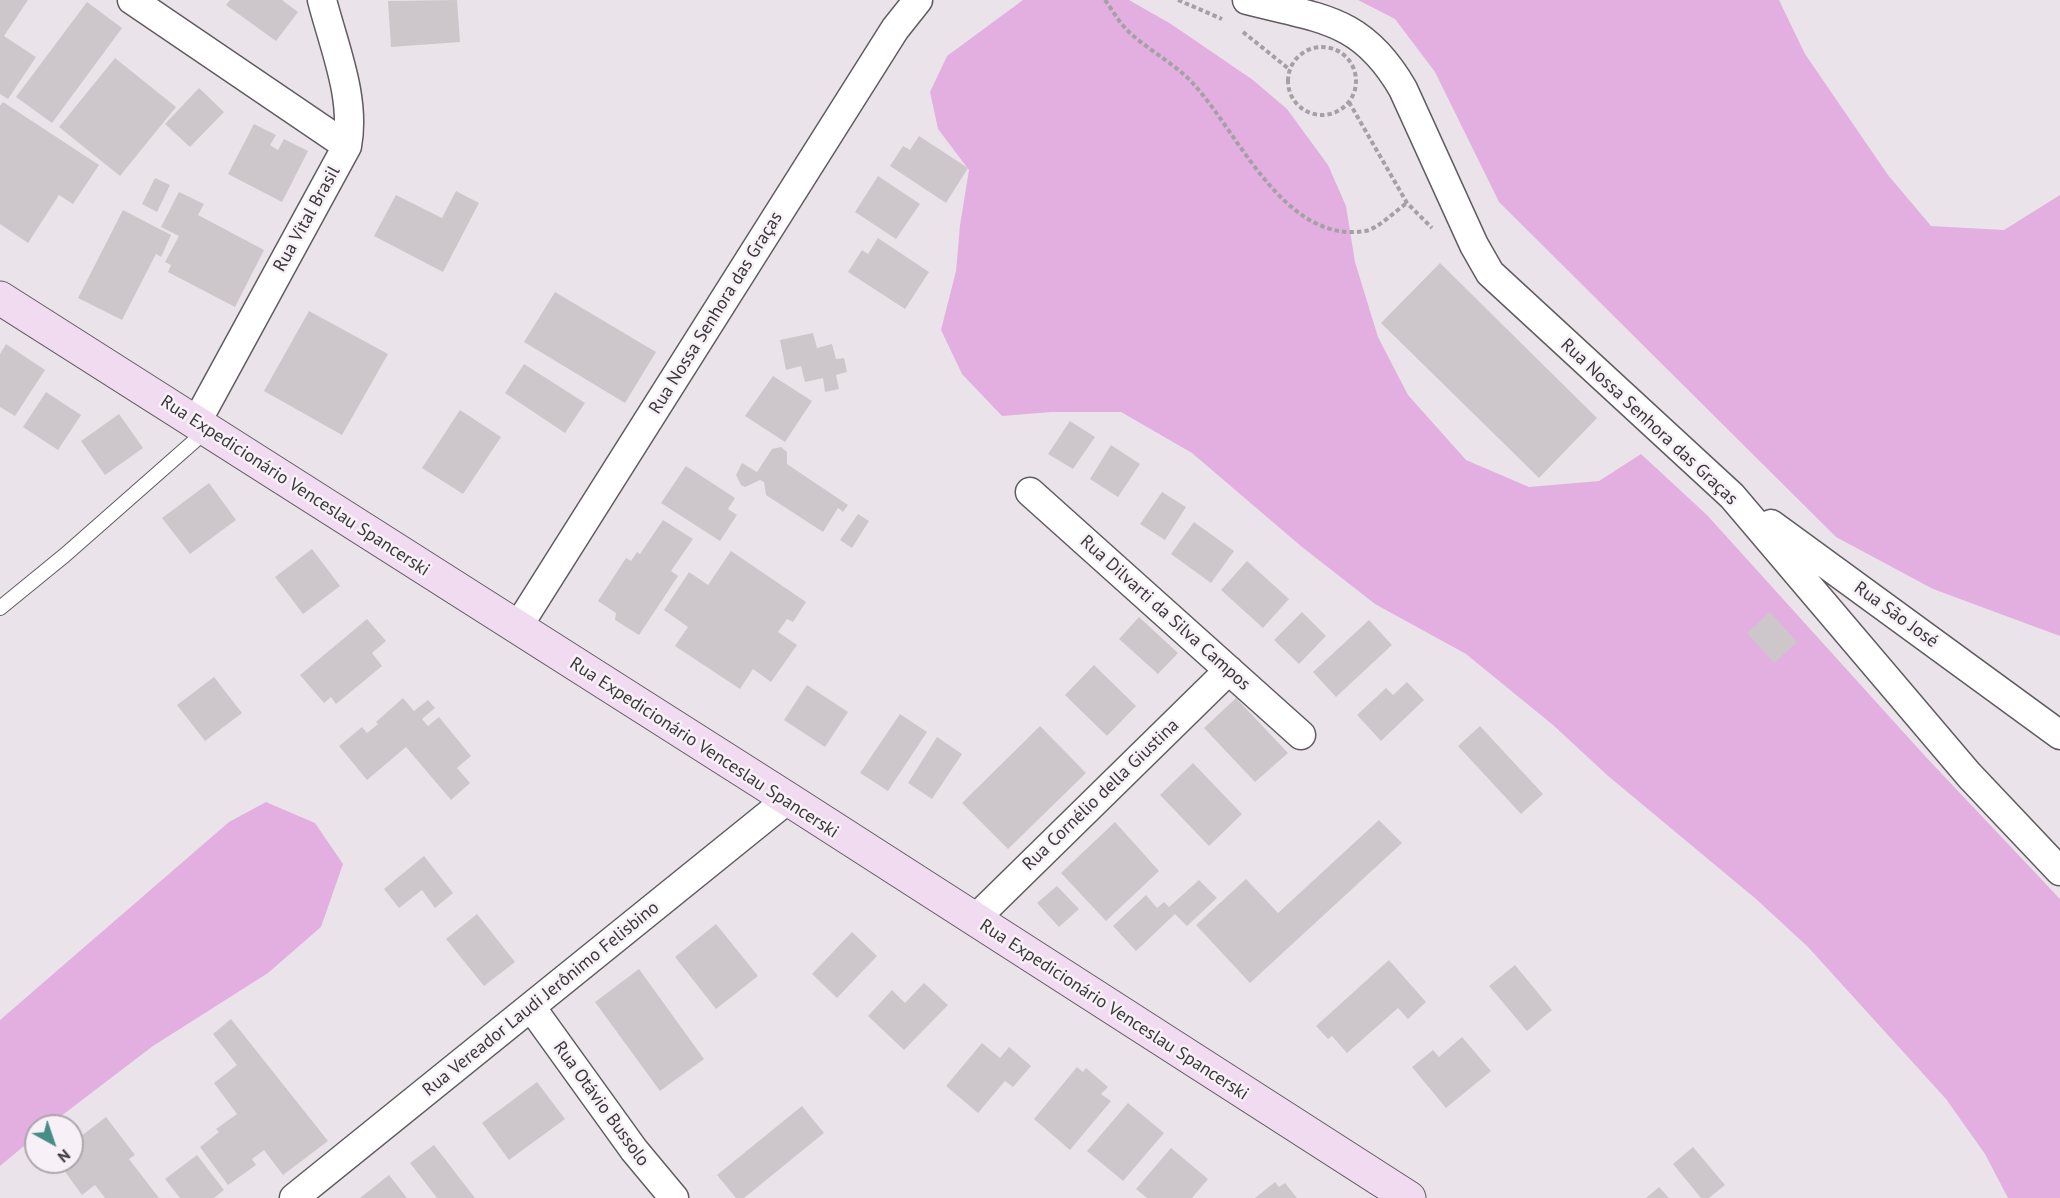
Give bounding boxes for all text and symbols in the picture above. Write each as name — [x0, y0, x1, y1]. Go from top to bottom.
street label: Rua Vital Brasil — [269, 162, 345, 276]
street label: Rua Nossa Senhora das Graças — [645, 208, 787, 418]
street label: Rua Nossa Senhora das Graças — [1556, 334, 1742, 510]
street label: Rua Expedicionário Venceslau Spancerski — [156, 391, 434, 581]
street label: Rua Dilvarti da Silva Campos — [1075, 531, 1255, 695]
street label: Rua São José — [1850, 577, 1942, 653]
street label: Rua Expedicionário Venceslau Spancerski — [565, 653, 843, 843]
street label: Rua Cornélio della Giustina — [1018, 715, 1184, 875]
street label: Rua Vereador Laudi Jerônimo Felisbino — [419, 897, 663, 1101]
street label: Rua Expedicionário Venceslau Spancerski — [975, 915, 1253, 1105]
street label: Rua Otávio Bussolo — [548, 1037, 654, 1171]
north arrow — [24, 1114, 84, 1174]
text: N — [54, 1145, 75, 1167]

